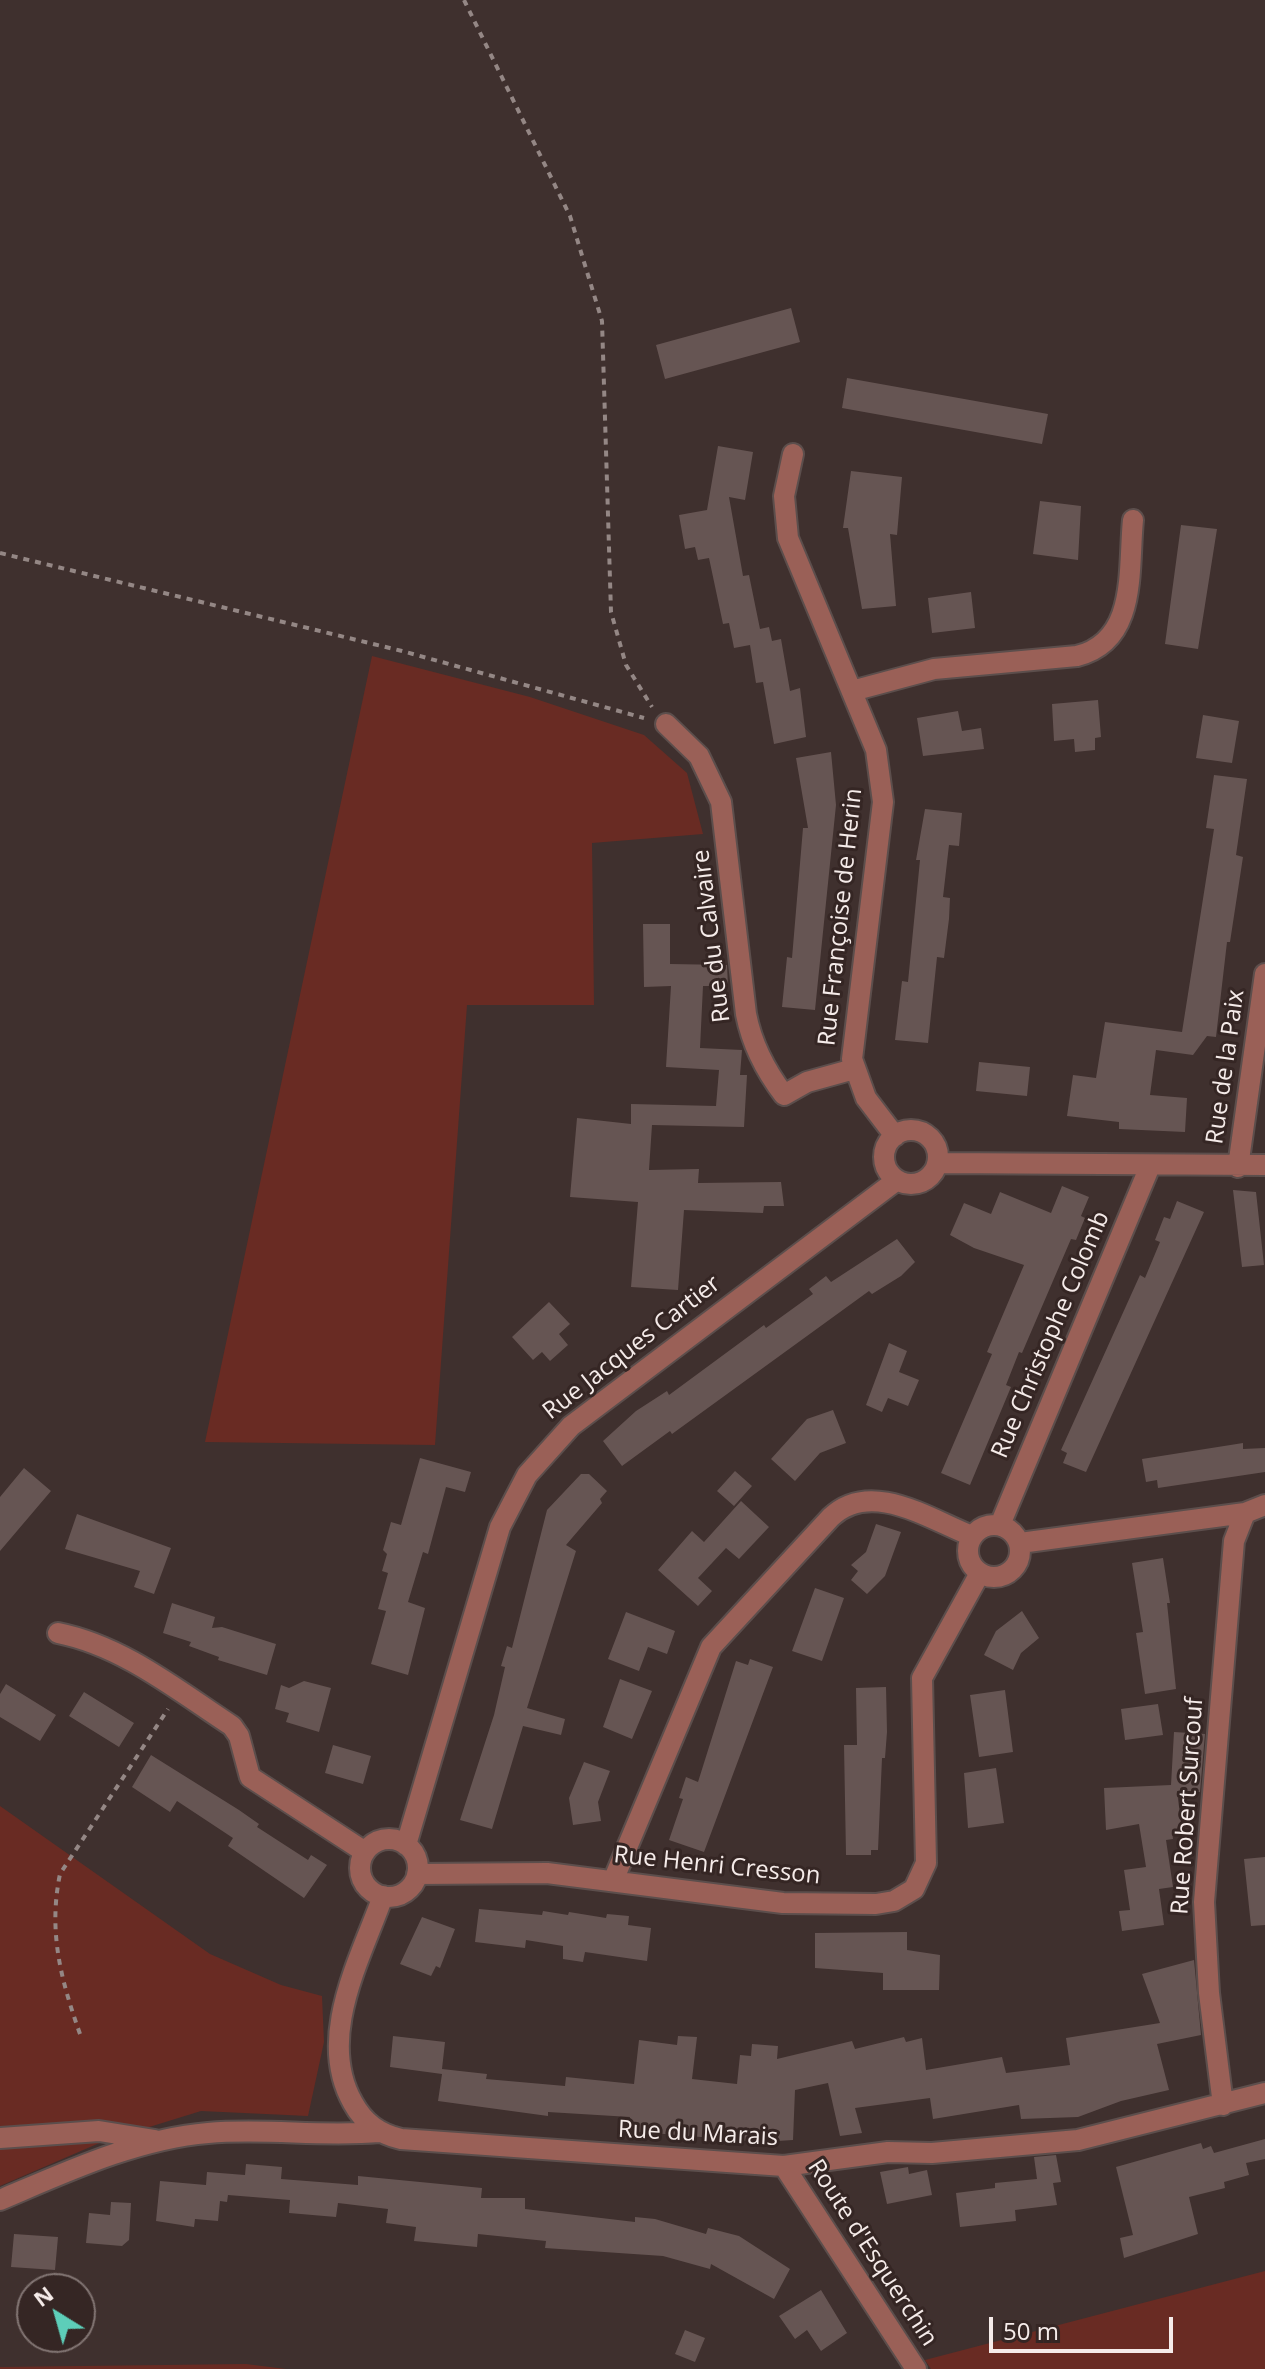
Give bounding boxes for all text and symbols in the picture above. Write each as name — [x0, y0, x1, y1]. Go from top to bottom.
street label: Rue Françoise de Herin — [813, 787, 869, 1047]
street label: Rue du Calvaire — [687, 848, 737, 1024]
street label: Rue de la Paix — [1201, 988, 1251, 1146]
street label: Rue Christophe Colomb — [986, 1207, 1116, 1463]
street label: Rue Jacques Cartier — [538, 1270, 726, 1426]
street label: Rue Robert Surcouf — [1166, 1696, 1210, 1916]
street label: Rue Henri Cresson — [612, 1841, 822, 1891]
street label: Rue du Marais — [617, 2115, 779, 2153]
street label: Route d'Esquerchin — [801, 2154, 943, 2352]
north arrow — [16, 2273, 96, 2353]
text: N — [27, 2278, 59, 2313]
scale bar — [993, 2301, 1177, 2351]
text: 50 m — [1003, 2314, 1059, 2347]

